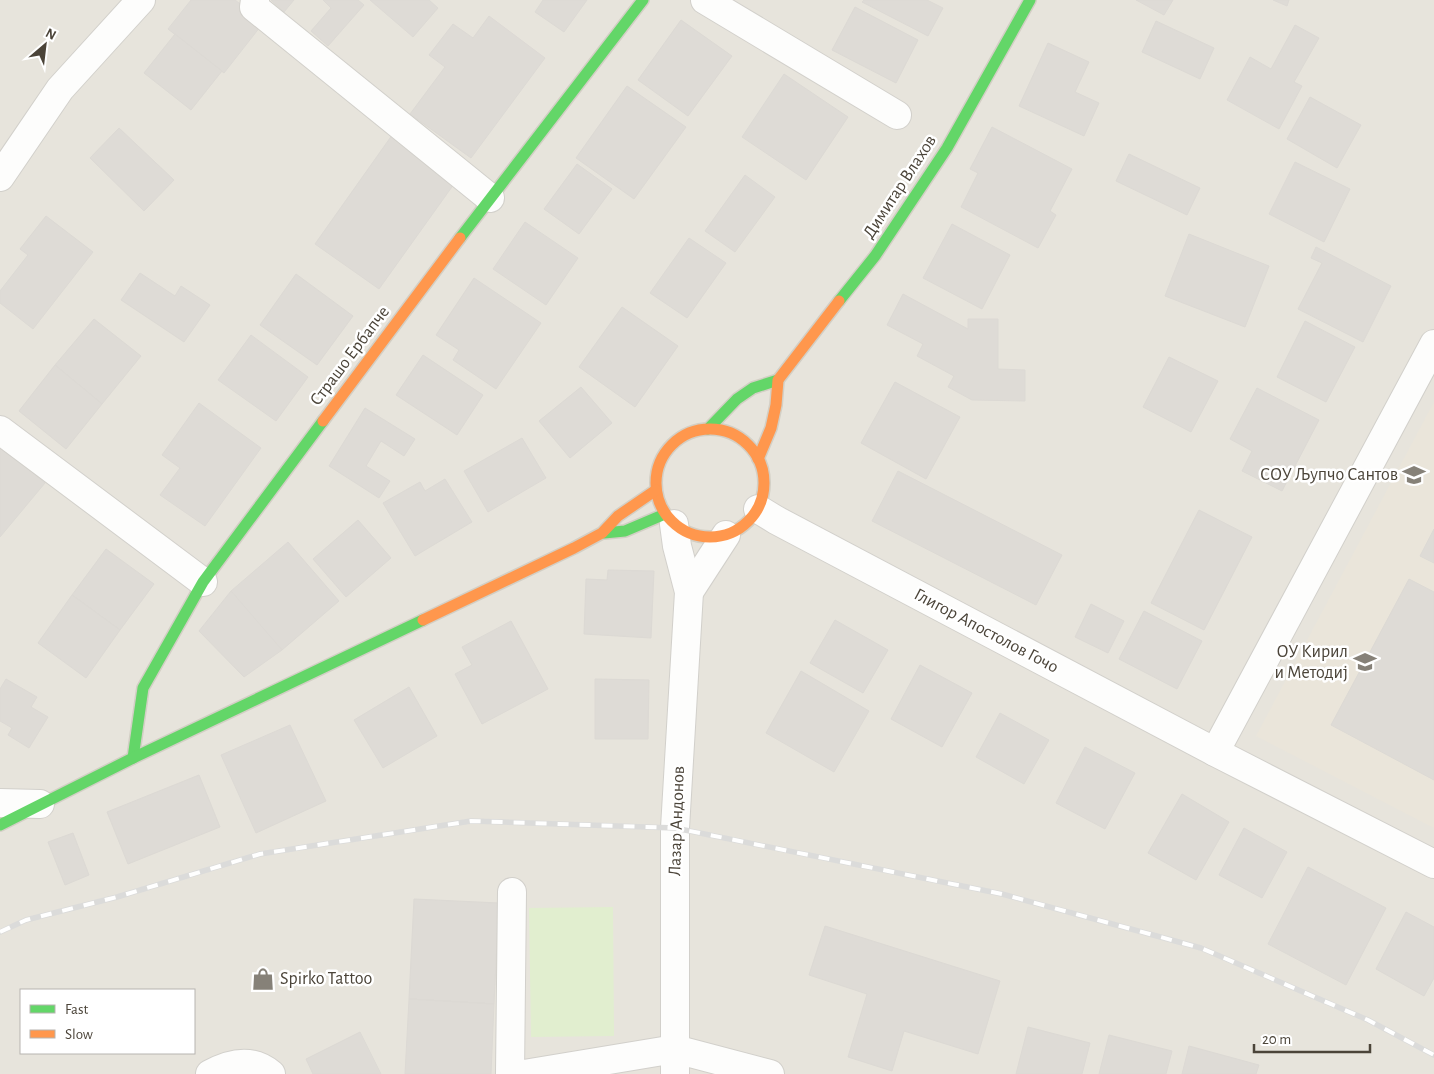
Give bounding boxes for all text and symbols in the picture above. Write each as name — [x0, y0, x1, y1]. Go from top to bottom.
north arrow — [20, 20, 70, 70]
text: N — [43, 26, 58, 43]
street label: Димитар Влахов — [860, 132, 940, 242]
street label: Страшо Ербапче — [306, 302, 393, 409]
school or university icon: СОУ Љупчо Сантов — [1401, 462, 1427, 488]
place label: СОУ Љупчо Сантов — [1260, 466, 1398, 484]
street label: Глигор Апостолов Гочо — [911, 585, 1061, 677]
place label: ОУ Кирил и Методиј — [1275, 643, 1348, 682]
school or university icon: ОУ Кирил и Методиј — [1352, 649, 1378, 675]
street label: Лазар Андонов — [666, 766, 688, 876]
shop icon: Spirko Tattoo — [250, 966, 276, 992]
place label: Spirko Tattoo — [280, 970, 373, 988]
legend — [20, 989, 195, 1054]
text: Fast — [65, 1002, 89, 1017]
scale bar — [1254, 1022, 1370, 1054]
text: Slow — [65, 1027, 93, 1042]
text: 20 m — [1262, 1032, 1291, 1047]

